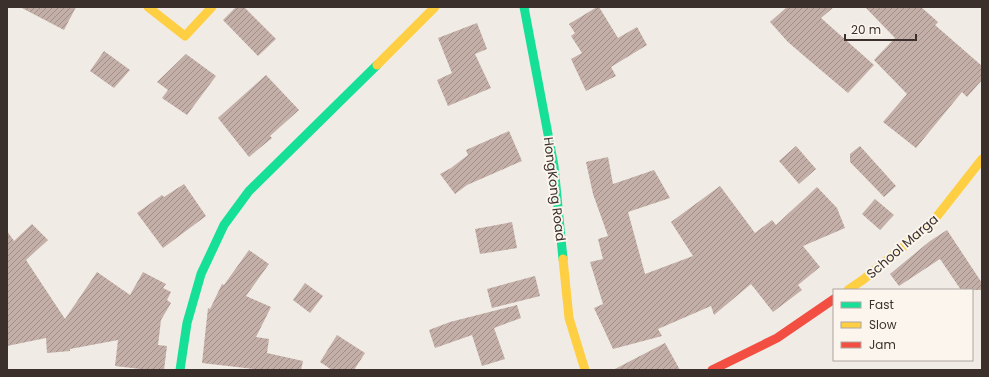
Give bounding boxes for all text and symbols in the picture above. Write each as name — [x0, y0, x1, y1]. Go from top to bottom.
scale bar — [845, 16, 916, 42]
text: 20 m — [851, 21, 881, 38]
street label: HongKong Road — [539, 136, 570, 242]
street label: School Marga — [862, 210, 942, 283]
legend — [833, 289, 973, 361]
text: Fast — [869, 296, 894, 313]
text: Slow — [869, 316, 897, 333]
text: Jam — [869, 336, 896, 353]

